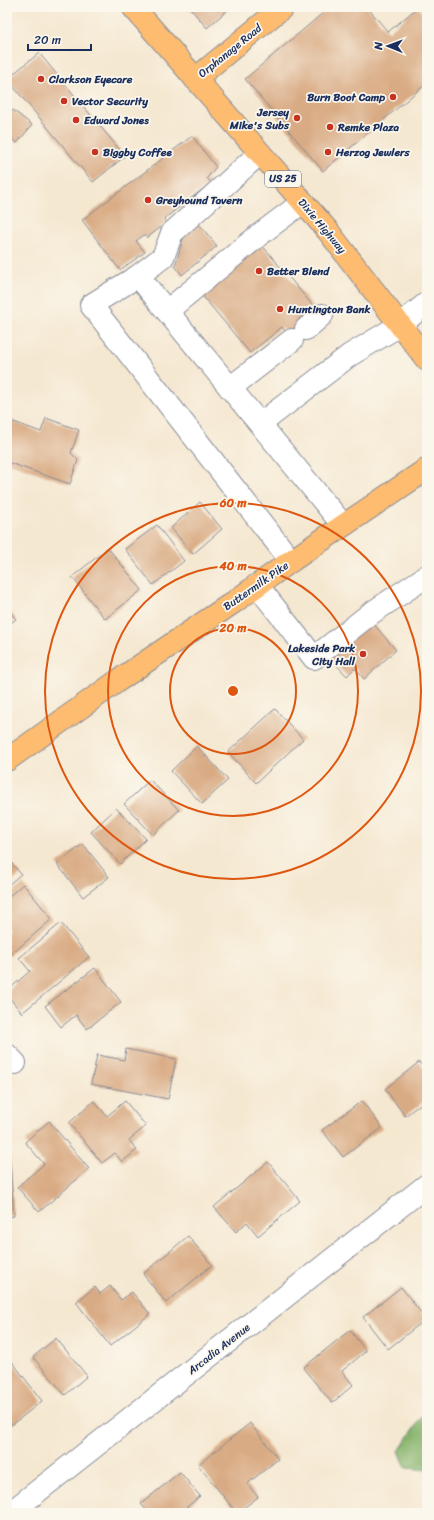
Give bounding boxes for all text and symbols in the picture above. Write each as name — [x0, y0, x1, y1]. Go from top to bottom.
street label: Orphanage Road — [194, 18, 267, 83]
scale bar — [28, 26, 91, 52]
north arrow — [368, 26, 408, 66]
text: 20 m — [34, 29, 61, 51]
text: N — [369, 41, 388, 51]
place label: Clarkson Eyecare — [48, 70, 133, 89]
marker: Clarkson Eyecare — [36, 74, 46, 84]
place label: Burn Boot Camp — [307, 88, 385, 107]
place label: Vector Security — [72, 92, 148, 111]
marker: Burn Boot Camp — [388, 92, 398, 102]
marker: Vector Security — [59, 96, 69, 106]
place label: Jersey Mike's Subs — [229, 103, 290, 135]
place label: Edward Jones — [84, 111, 149, 130]
marker: Jersey Mike's Subs — [292, 113, 302, 123]
marker: Edward Jones — [71, 115, 81, 125]
place label: Remke Plaza — [337, 118, 399, 137]
marker: Remke Plaza — [325, 122, 335, 132]
place label: Biggby Coffee — [103, 143, 172, 162]
place label: Herzog Jewlers — [335, 143, 411, 162]
marker: Biggby Coffee — [90, 147, 100, 157]
marker: Herzog Jewlers — [323, 147, 333, 157]
road number: US 25 — [265, 171, 301, 187]
place label: Greyhound Tavern — [155, 191, 242, 210]
street label: Dixie Highway — [293, 194, 351, 258]
marker: Greyhound Tavern — [143, 195, 153, 205]
place label: Better Blend — [267, 262, 330, 281]
marker: Better Blend — [254, 266, 264, 276]
place label: Huntington Bank — [287, 300, 370, 319]
marker: Huntington Bank — [275, 304, 285, 314]
text: 60 m — [219, 492, 247, 514]
text: 40 m — [218, 555, 247, 577]
street label: Buttermilk Pike — [219, 556, 293, 616]
text: 20 m — [219, 617, 247, 639]
place label: Lakeside Park City Hall — [288, 639, 356, 671]
marker: Lakeside Park City Hall — [358, 649, 368, 659]
centre of rings — [226, 684, 240, 698]
street label: Arcadia Avenue — [183, 1318, 255, 1380]

